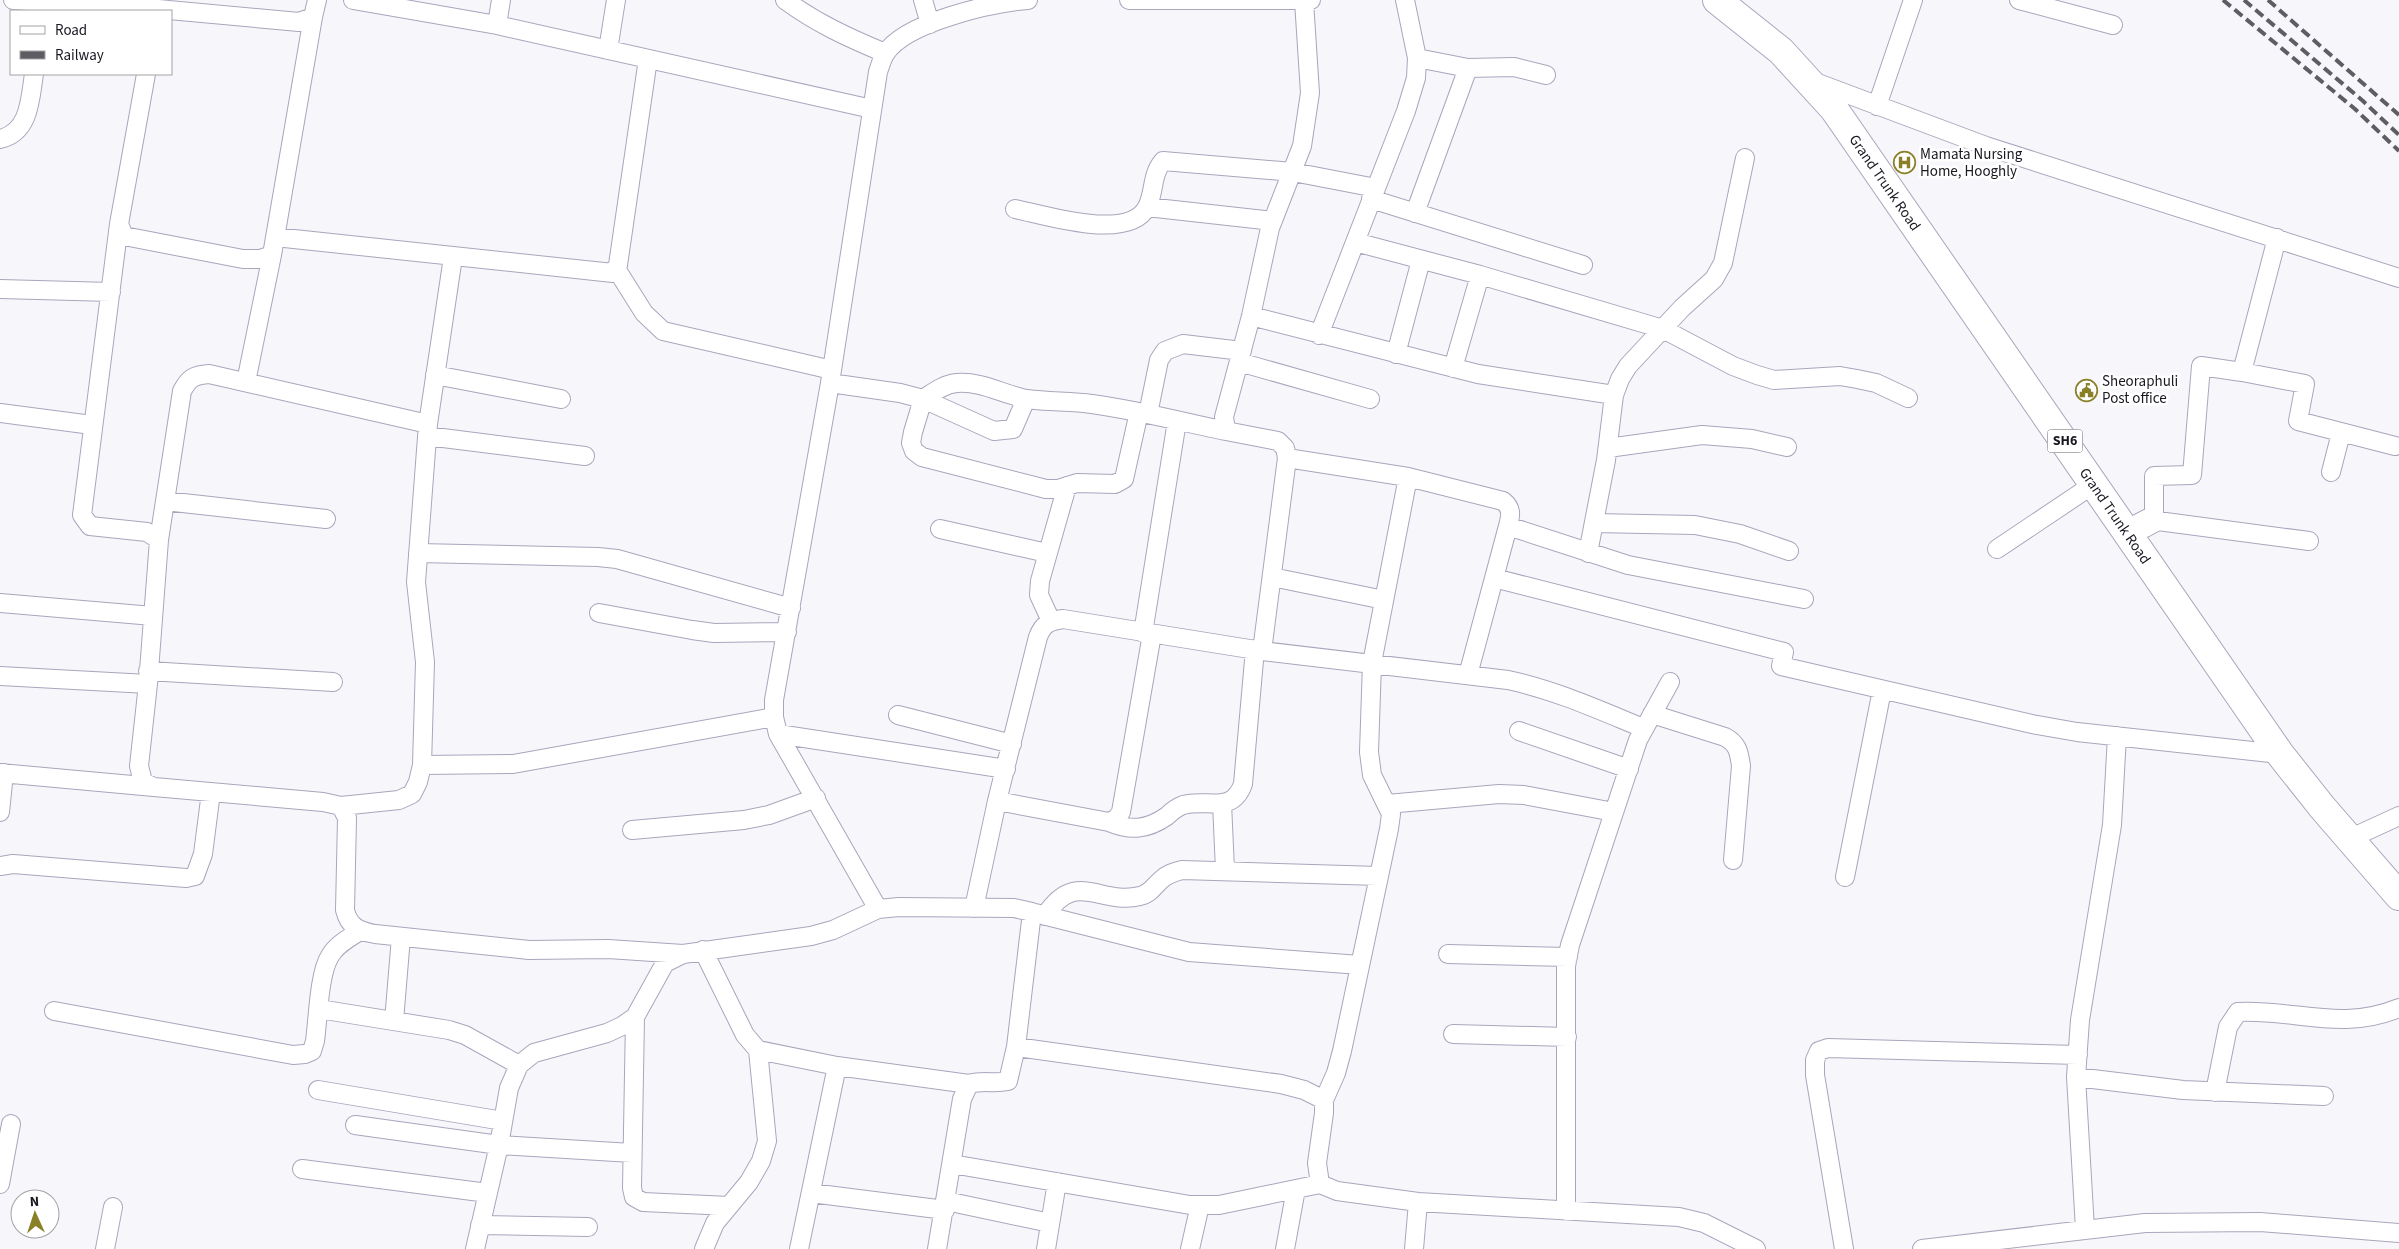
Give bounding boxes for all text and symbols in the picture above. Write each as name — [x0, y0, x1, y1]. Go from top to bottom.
legend — [10, 10, 172, 75]
text: Road — [55, 20, 87, 41]
text: Railway — [55, 45, 104, 66]
street label: Grand Trunk Road — [1844, 130, 1926, 235]
place label: Mamata Nursing Home, Hooghly — [1920, 144, 2023, 182]
hospital icon: Mamata Nursing Home, Hooghly — [1892, 151, 1916, 175]
place label: Sheoraphuli Post office — [2102, 371, 2178, 409]
public building icon: Sheoraphuli Post office — [2074, 378, 2098, 402]
road number: SH6 — [2048, 430, 2082, 452]
street label: Grand Trunk Road — [2075, 463, 2156, 568]
north arrow — [10, 1189, 60, 1239]
text: N — [29, 1192, 40, 1212]

